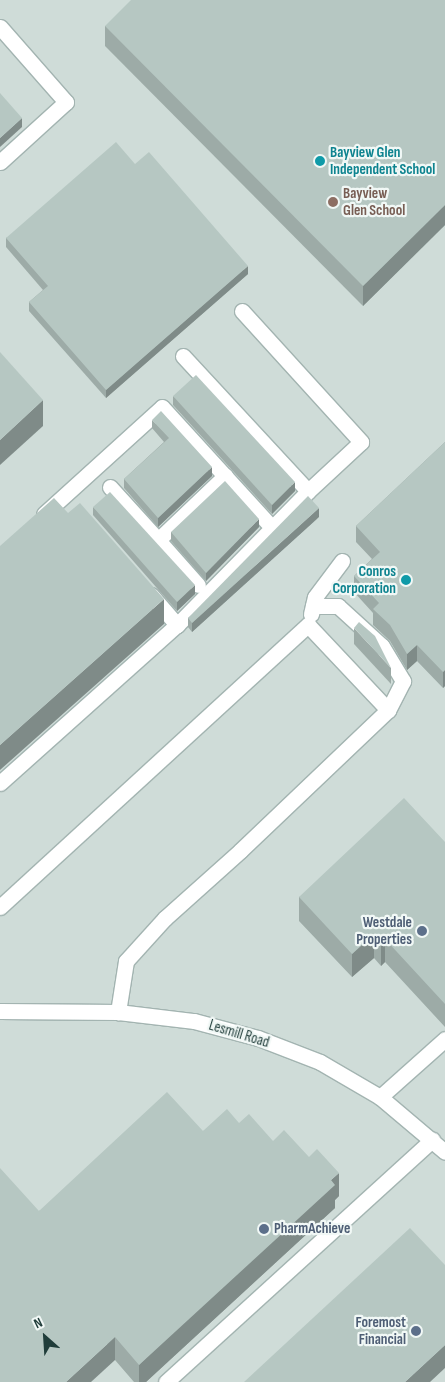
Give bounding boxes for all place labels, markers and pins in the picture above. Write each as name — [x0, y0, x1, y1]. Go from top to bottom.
place label: Bayview Glen Independent School — [330, 143, 435, 178]
marker: Bayview Glen Independent School — [314, 155, 326, 167]
place label: Bayview Glen School — [343, 184, 405, 219]
marker: Bayview Glen School — [327, 196, 339, 208]
place label: Conros Corporation — [332, 562, 396, 597]
marker: Conros Corporation — [400, 574, 412, 586]
place label: Westdale Properties — [356, 913, 412, 948]
marker: Westdale Properties — [416, 925, 428, 937]
place label: PharmAchieve — [274, 1220, 350, 1238]
marker: PharmAchieve — [258, 1223, 270, 1235]
place label: Foremost Financial — [355, 1313, 406, 1348]
marker: Foremost Financial — [410, 1325, 422, 1337]

